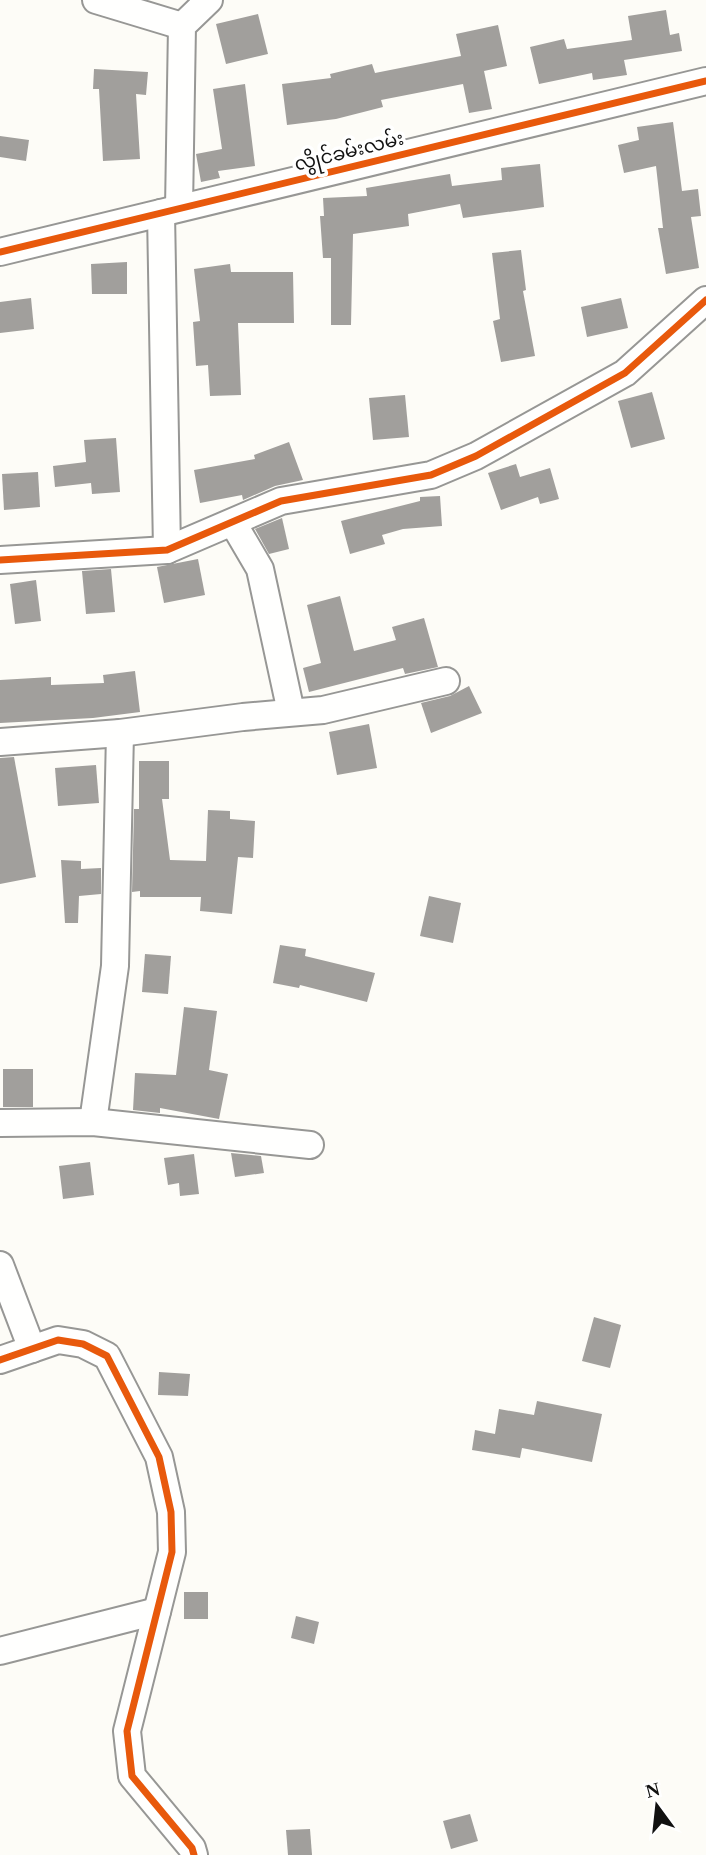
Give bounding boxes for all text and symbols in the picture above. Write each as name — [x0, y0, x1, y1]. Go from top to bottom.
street label: လွိုင်ခမ်းလမ်း — [291, 123, 407, 180]
north arrow — [622, 1771, 692, 1841]
text: N — [643, 1778, 662, 1802]

